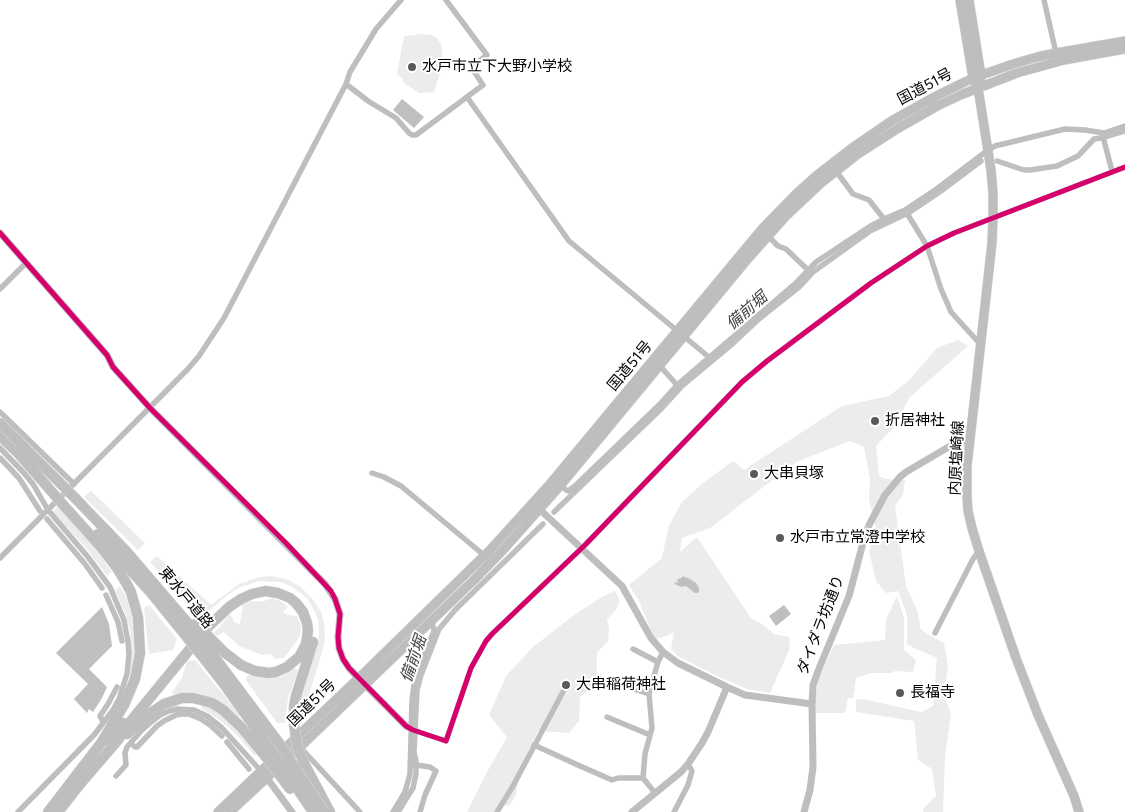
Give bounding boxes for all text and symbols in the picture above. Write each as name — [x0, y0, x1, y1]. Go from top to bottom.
place label: 水戸市立下大野小学校 — [422, 58, 572, 76]
marker: 水戸市立下大野小学校 — [406, 61, 418, 73]
street label: 国道51号 — [894, 65, 956, 109]
water label: 備前堀 — [723, 288, 771, 334]
street label: 国道51号 — [604, 337, 656, 395]
place label: 折居神社 — [885, 412, 945, 430]
marker: 折居神社 — [869, 415, 881, 427]
street label: 内原塩崎線 — [946, 420, 968, 496]
place label: 大串貝塚 — [764, 465, 824, 483]
marker: 大串貝塚 — [748, 468, 760, 480]
place label: 水戸市立常澄中学校 — [790, 529, 925, 547]
marker: 水戸市立常澄中学校 — [774, 532, 786, 544]
street label: 東水戸道路 — [155, 563, 217, 633]
street label: ダイダラ坊通り — [794, 573, 848, 677]
water label: 備前堀 — [397, 633, 431, 685]
street label: 国道51号 — [284, 676, 340, 730]
place label: 大串稲荷神社 — [576, 676, 666, 694]
marker: 大串稲荷神社 — [560, 679, 572, 691]
place label: 長福寺 — [910, 684, 955, 702]
marker: 長福寺 — [894, 687, 906, 699]

